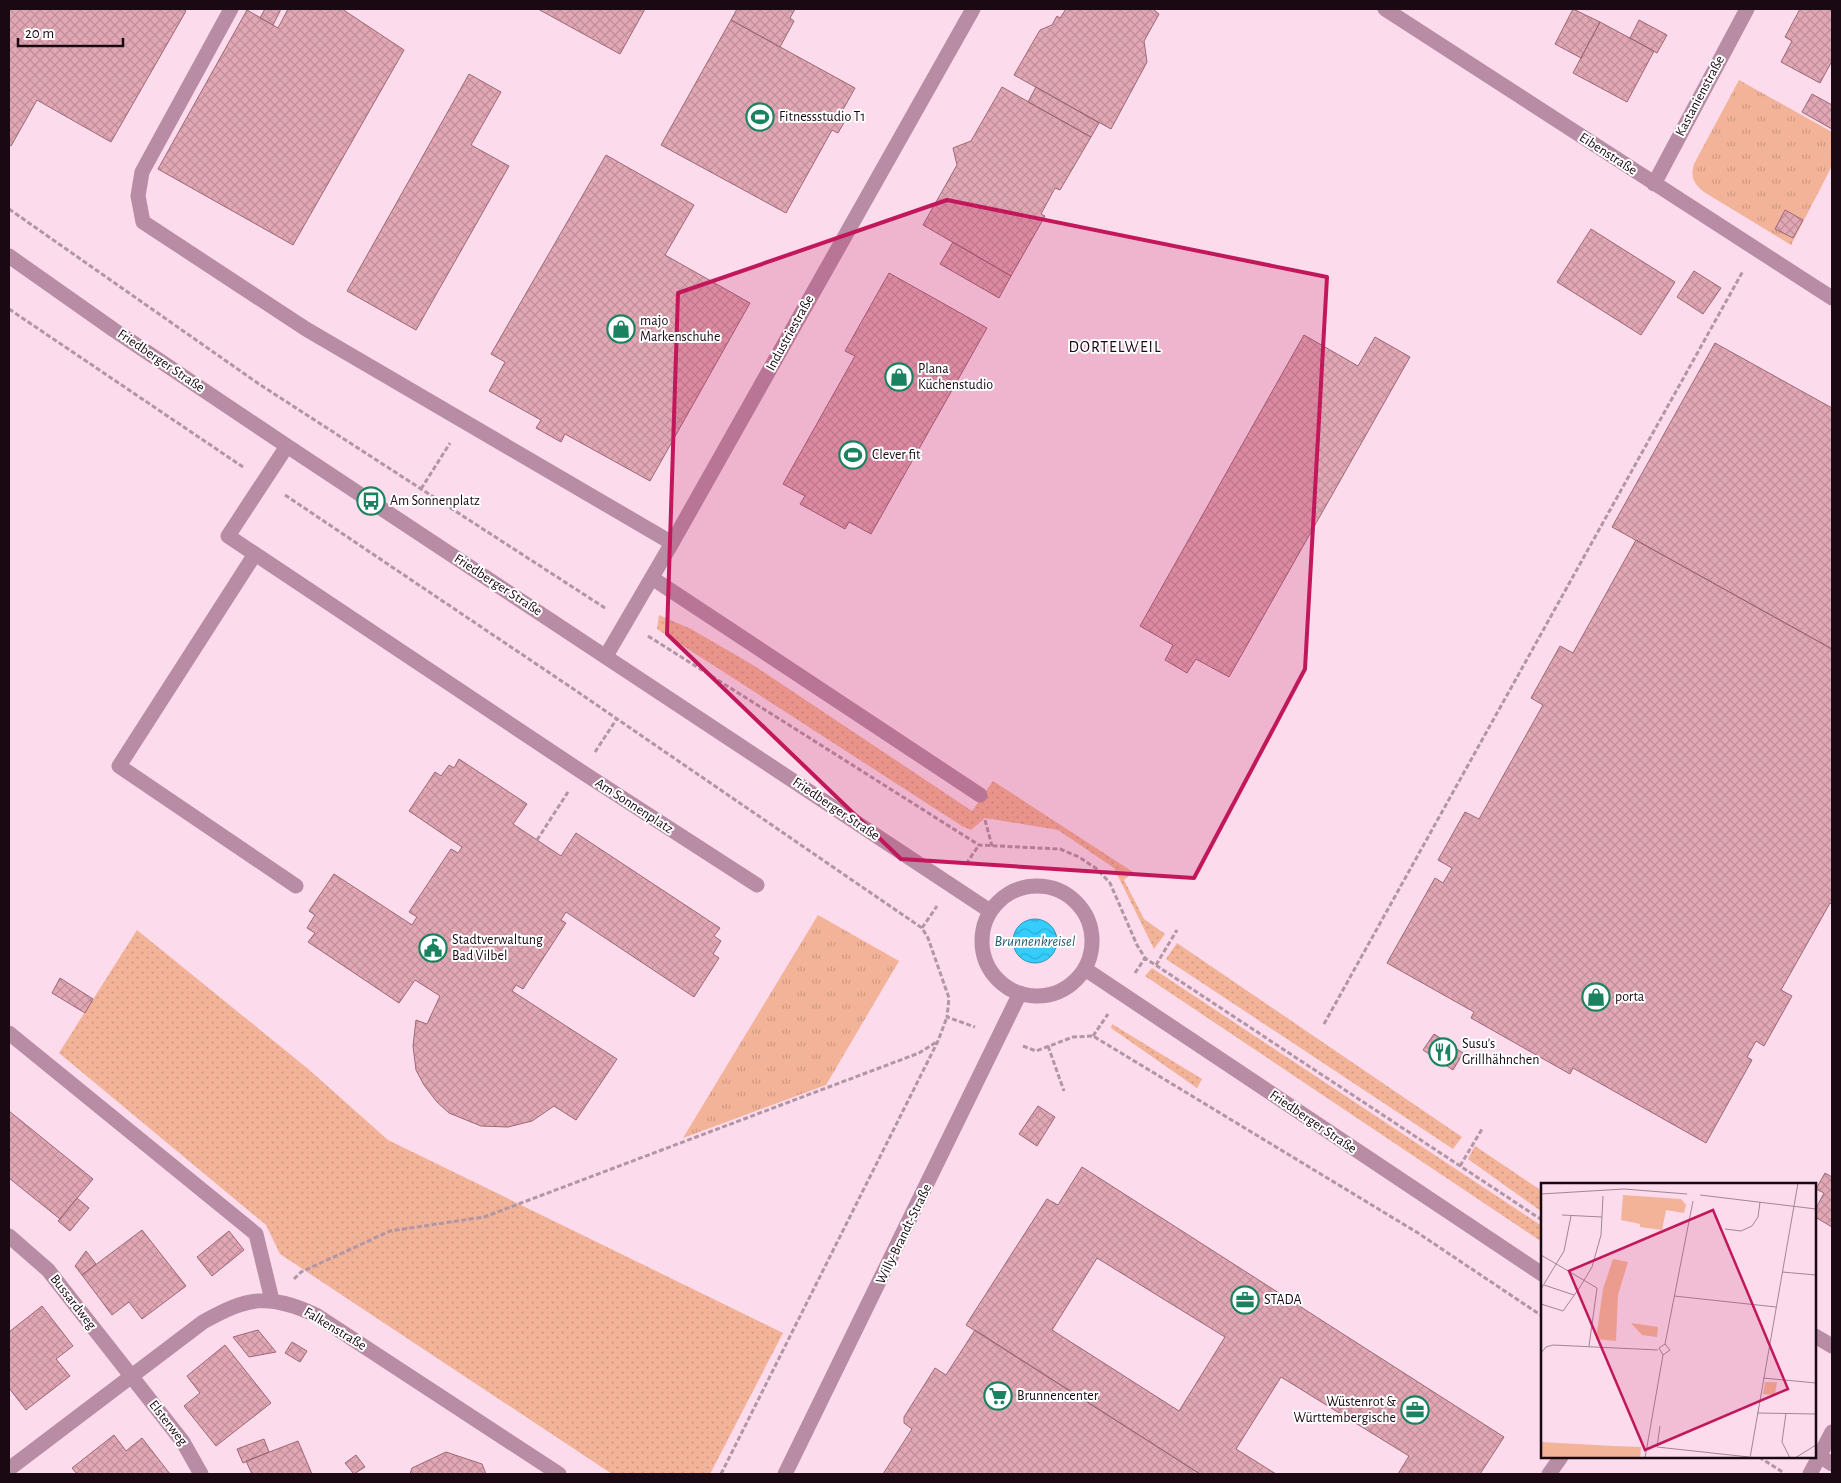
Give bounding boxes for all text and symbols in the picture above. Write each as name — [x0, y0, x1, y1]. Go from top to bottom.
scale bar — [18, 15, 122, 47]
text: 20 m — [25, 26, 54, 41]
street label: Kastanienstraße — [1673, 53, 1727, 139]
sports icon: Fitnessstudio T1 — [745, 102, 775, 132]
place label: Fitnessstudio T1 — [779, 110, 865, 124]
street label: Eibenstraße — [1577, 130, 1639, 178]
street label: Industriestraße — [764, 293, 816, 373]
shop icon: majo Markenschuhe — [606, 314, 636, 344]
place label: majo Markenschuhe — [640, 314, 720, 344]
street label: Friedberger Straße — [115, 327, 207, 395]
district label: DORTELWEIL — [1068, 339, 1162, 355]
shop icon: Plana Küchenstudio — [884, 362, 914, 392]
place label: Plana Küchenstudio — [918, 362, 993, 392]
sports icon: Clever fit — [838, 440, 868, 470]
place label: Clever fit — [872, 448, 921, 462]
bus stop icon: Am Sonnenplatz — [356, 486, 386, 516]
place label: Am Sonnenplatz — [390, 494, 480, 508]
street label: Friedberger Straße — [452, 551, 544, 619]
street label: Friedberger Straße — [790, 775, 882, 843]
street label: Am Sonnenplatz — [593, 776, 676, 836]
public building icon: Stadtverwaltung Bad Vilbel — [418, 933, 448, 963]
place label: Stadtverwaltung Bad Vilbel — [452, 933, 543, 963]
water label: Brunnenkreisel — [994, 934, 1076, 949]
shop icon: porta — [1581, 982, 1611, 1012]
place label: porta — [1615, 990, 1645, 1004]
restaurant icon: Susu’s Grillhähnchen — [1428, 1037, 1458, 1067]
place label: Susu’s Grillhähnchen — [1462, 1037, 1539, 1067]
street label: Friedberger Straße — [1267, 1088, 1359, 1156]
street label: Willy-Brandt-Straße — [874, 1182, 934, 1286]
inset map — [1541, 1183, 1816, 1458]
street label: Bussardweg — [47, 1272, 99, 1332]
office icon: STADA — [1230, 1285, 1260, 1315]
place label: STADA — [1264, 1293, 1302, 1307]
street label: Falkenstraße — [301, 1305, 369, 1353]
supermarket icon: Brunnencenter — [983, 1381, 1013, 1411]
place label: Brunnencenter — [1017, 1389, 1099, 1403]
place label: Wüstenrot & Württembergische — [1294, 1395, 1396, 1425]
office icon: Wüstenrot & Württembergische — [1400, 1395, 1430, 1425]
street label: Elsterweg — [146, 1398, 190, 1448]

